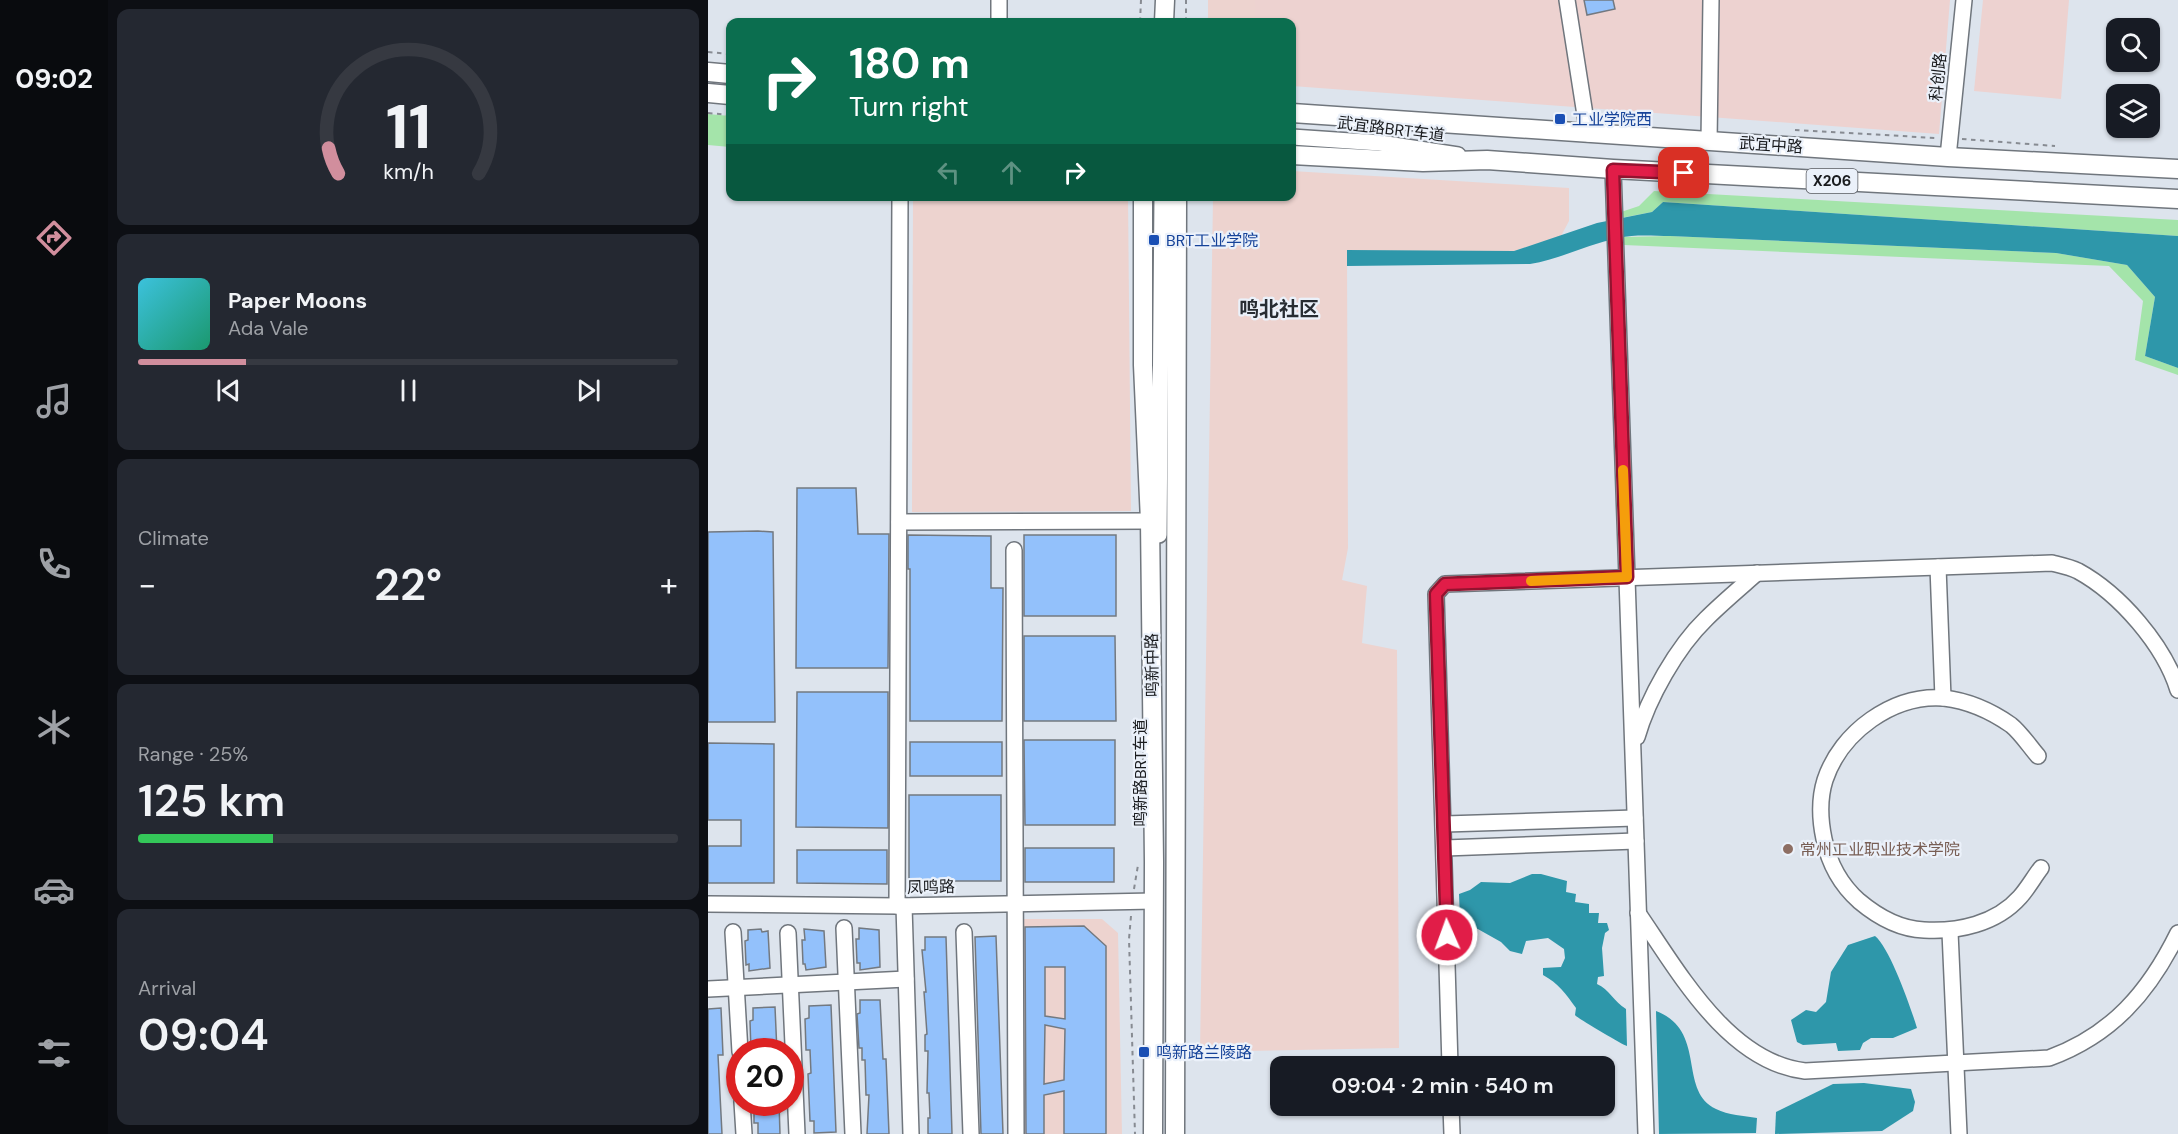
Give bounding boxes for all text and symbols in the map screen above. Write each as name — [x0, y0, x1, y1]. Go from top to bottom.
map controls — [2106, 18, 2160, 138]
button: search — [2106, 18, 2160, 72]
text: 180 m — [849, 36, 970, 91]
icon: right — [750, 42, 828, 120]
street label: 科创路 — [1925, 52, 1951, 102]
text: 09:02 — [15, 61, 93, 96]
button: layers — [2106, 84, 2160, 138]
text: 11 — [385, 86, 431, 167]
text: Turn right — [849, 89, 969, 124]
place label: 工业学院西 — [1572, 109, 1652, 130]
street label: 武宜路BRT车道 — [1336, 112, 1446, 146]
marker: 工业学院西 — [1553, 112, 1567, 126]
street label: 武宜中路 — [1738, 132, 1804, 158]
pin — [1658, 147, 1709, 198]
icon: left — [932, 156, 965, 189]
icon: ahead — [995, 156, 1028, 189]
icon: right — [1058, 156, 1091, 189]
icon: arrive — [1667, 156, 1700, 189]
text: km/h — [383, 158, 433, 186]
road number: X206 — [1806, 169, 1858, 193]
icon: directions — [33, 217, 75, 259]
place label: BRT工业学院 — [1166, 230, 1258, 251]
marker: BRT工业学院 — [1147, 233, 1161, 247]
text: Paper Moons — [228, 286, 367, 315]
district label: 鸣北社区 — [1239, 296, 1319, 322]
text: Ada Vale — [228, 315, 308, 341]
icon: previous — [212, 374, 245, 407]
icon: pause — [392, 374, 425, 407]
icon: next — [572, 374, 605, 407]
icon: music — [33, 380, 75, 422]
text: Climate — [138, 525, 209, 551]
icon: phone — [33, 543, 75, 585]
text: 22° — [374, 555, 442, 614]
text: − — [138, 563, 156, 606]
text: + — [660, 563, 678, 606]
street label: 鸣新中路 — [1141, 633, 1163, 697]
icon: climate — [33, 706, 75, 748]
street label: 鸣新路BRT车道 — [1130, 719, 1151, 827]
text: Range · 25% — [138, 741, 248, 767]
text: 125 km — [138, 771, 285, 830]
place label: 常州工业职业技术学院 — [1800, 839, 1960, 860]
marker: 常州工业职业技术学院 — [1781, 842, 1795, 856]
icon: car — [33, 869, 75, 911]
street label: 凤鸣路 — [907, 876, 955, 898]
position arrow — [1415, 903, 1479, 967]
text: Arrival — [138, 975, 196, 1001]
text: 09:04 — [138, 1005, 269, 1064]
icon: filters — [33, 1032, 75, 1074]
speed limit sign: 20 — [726, 1038, 804, 1116]
place label: 鸣新路兰陵路 — [1156, 1042, 1252, 1063]
marker: 鸣新路兰陵路 — [1137, 1045, 1151, 1059]
text: 09:04 · 2 min · 540 m — [1331, 1071, 1554, 1100]

